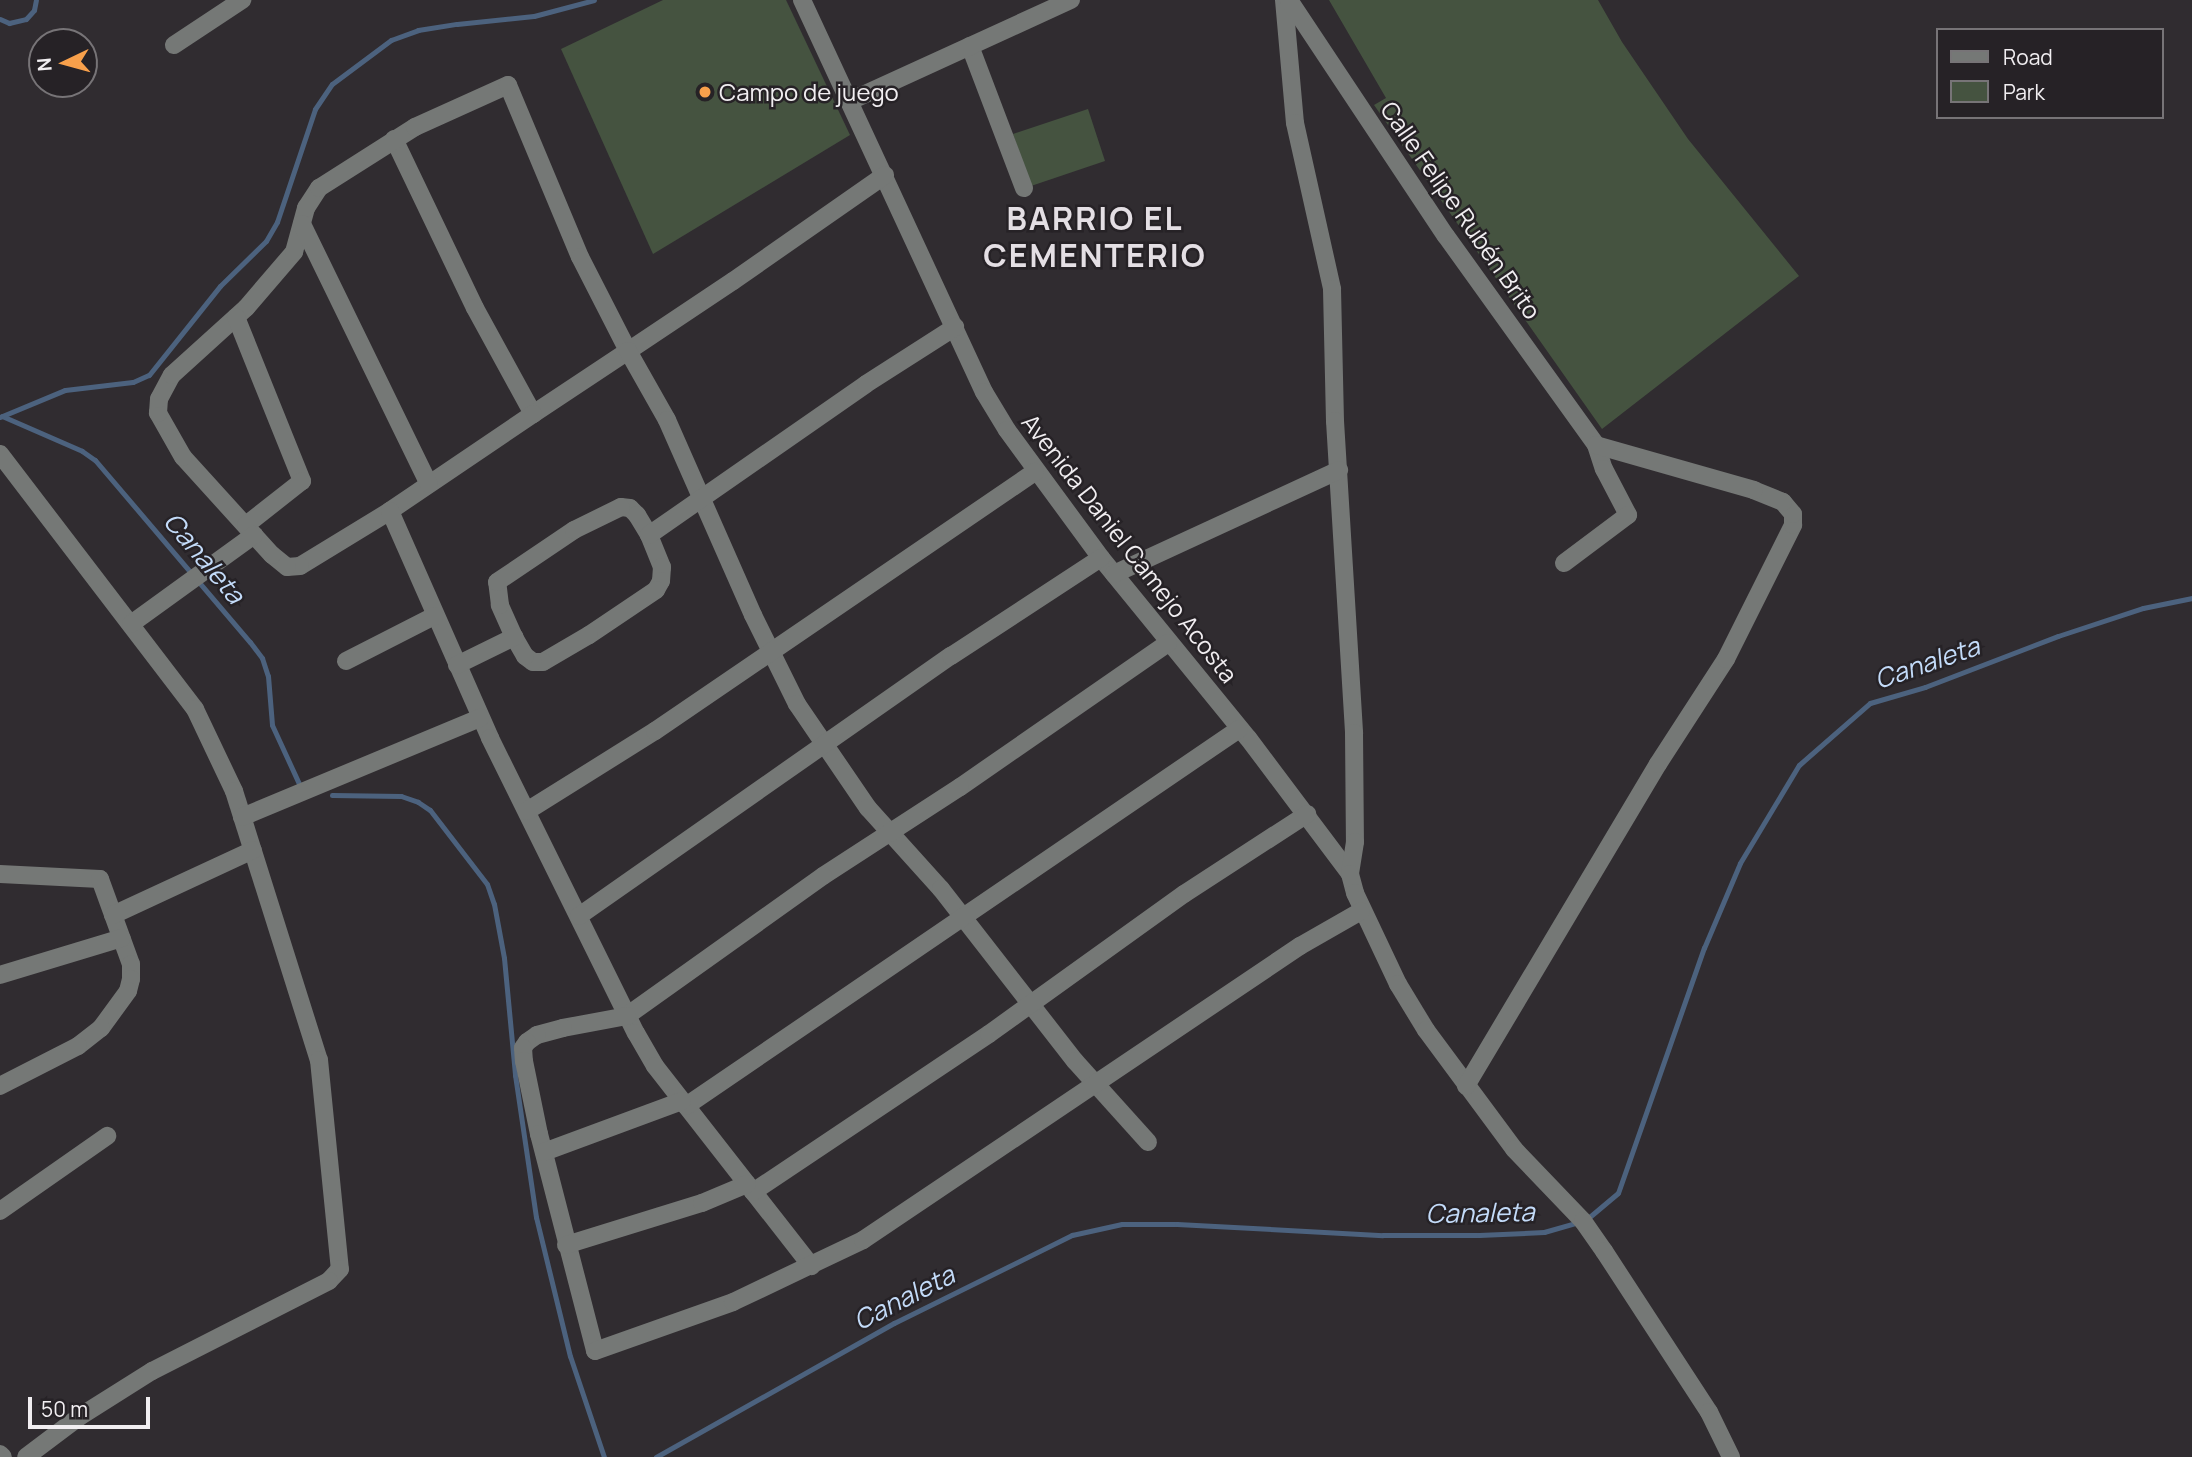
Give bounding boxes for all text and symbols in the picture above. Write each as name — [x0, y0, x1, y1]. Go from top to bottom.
north arrow — [28, 28, 98, 98]
legend — [1937, 28, 2164, 119]
text: Road — [2003, 43, 2053, 71]
text: N — [31, 57, 58, 73]
place label: Campo de juego — [719, 78, 899, 106]
text: Park — [2003, 78, 2045, 106]
marker: Campo de juego — [697, 84, 713, 100]
street label: Calle Felipe Rubén Brito — [1375, 96, 1547, 324]
district label: BARRIO EL CEMENTERIO — [984, 200, 1206, 275]
street label: Avenida Daniel Camejo Acosta — [1016, 408, 1244, 688]
water label: Canaleta — [157, 506, 251, 610]
water label: Canaleta — [1870, 630, 1984, 696]
water label: Canaleta — [1425, 1196, 1535, 1230]
water label: Canaleta — [848, 1259, 960, 1337]
scale bar — [32, 1384, 154, 1428]
text: 50 m — [41, 1395, 88, 1423]

